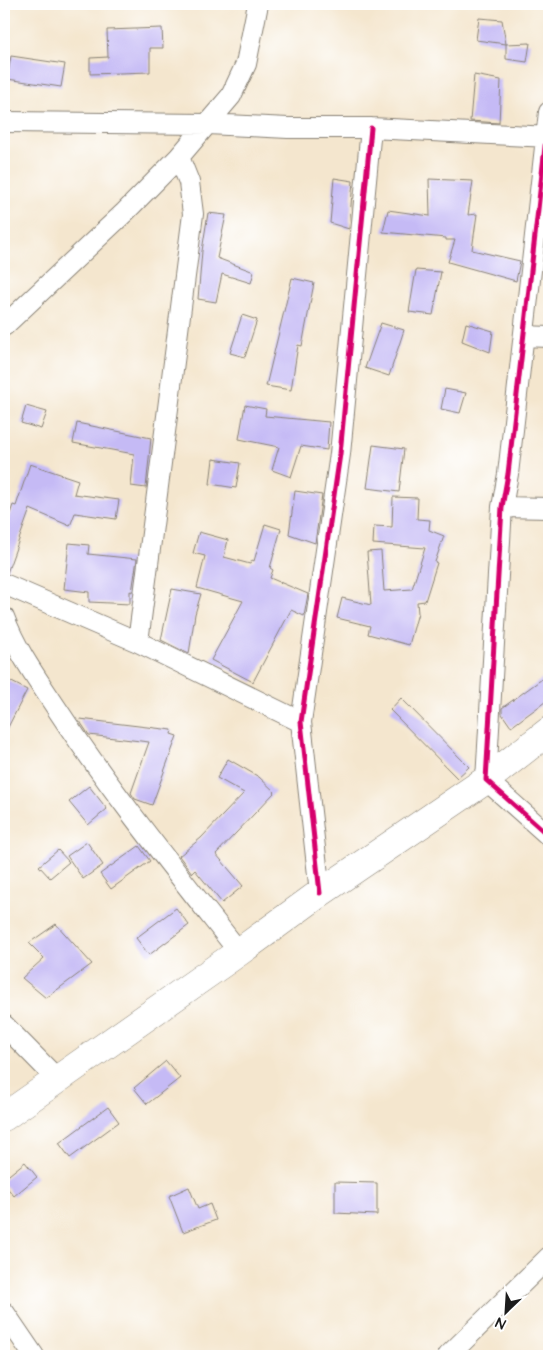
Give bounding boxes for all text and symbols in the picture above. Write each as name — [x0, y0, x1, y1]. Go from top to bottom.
north arrow — [480, 1288, 530, 1338]
text: N — [493, 1312, 509, 1334]

